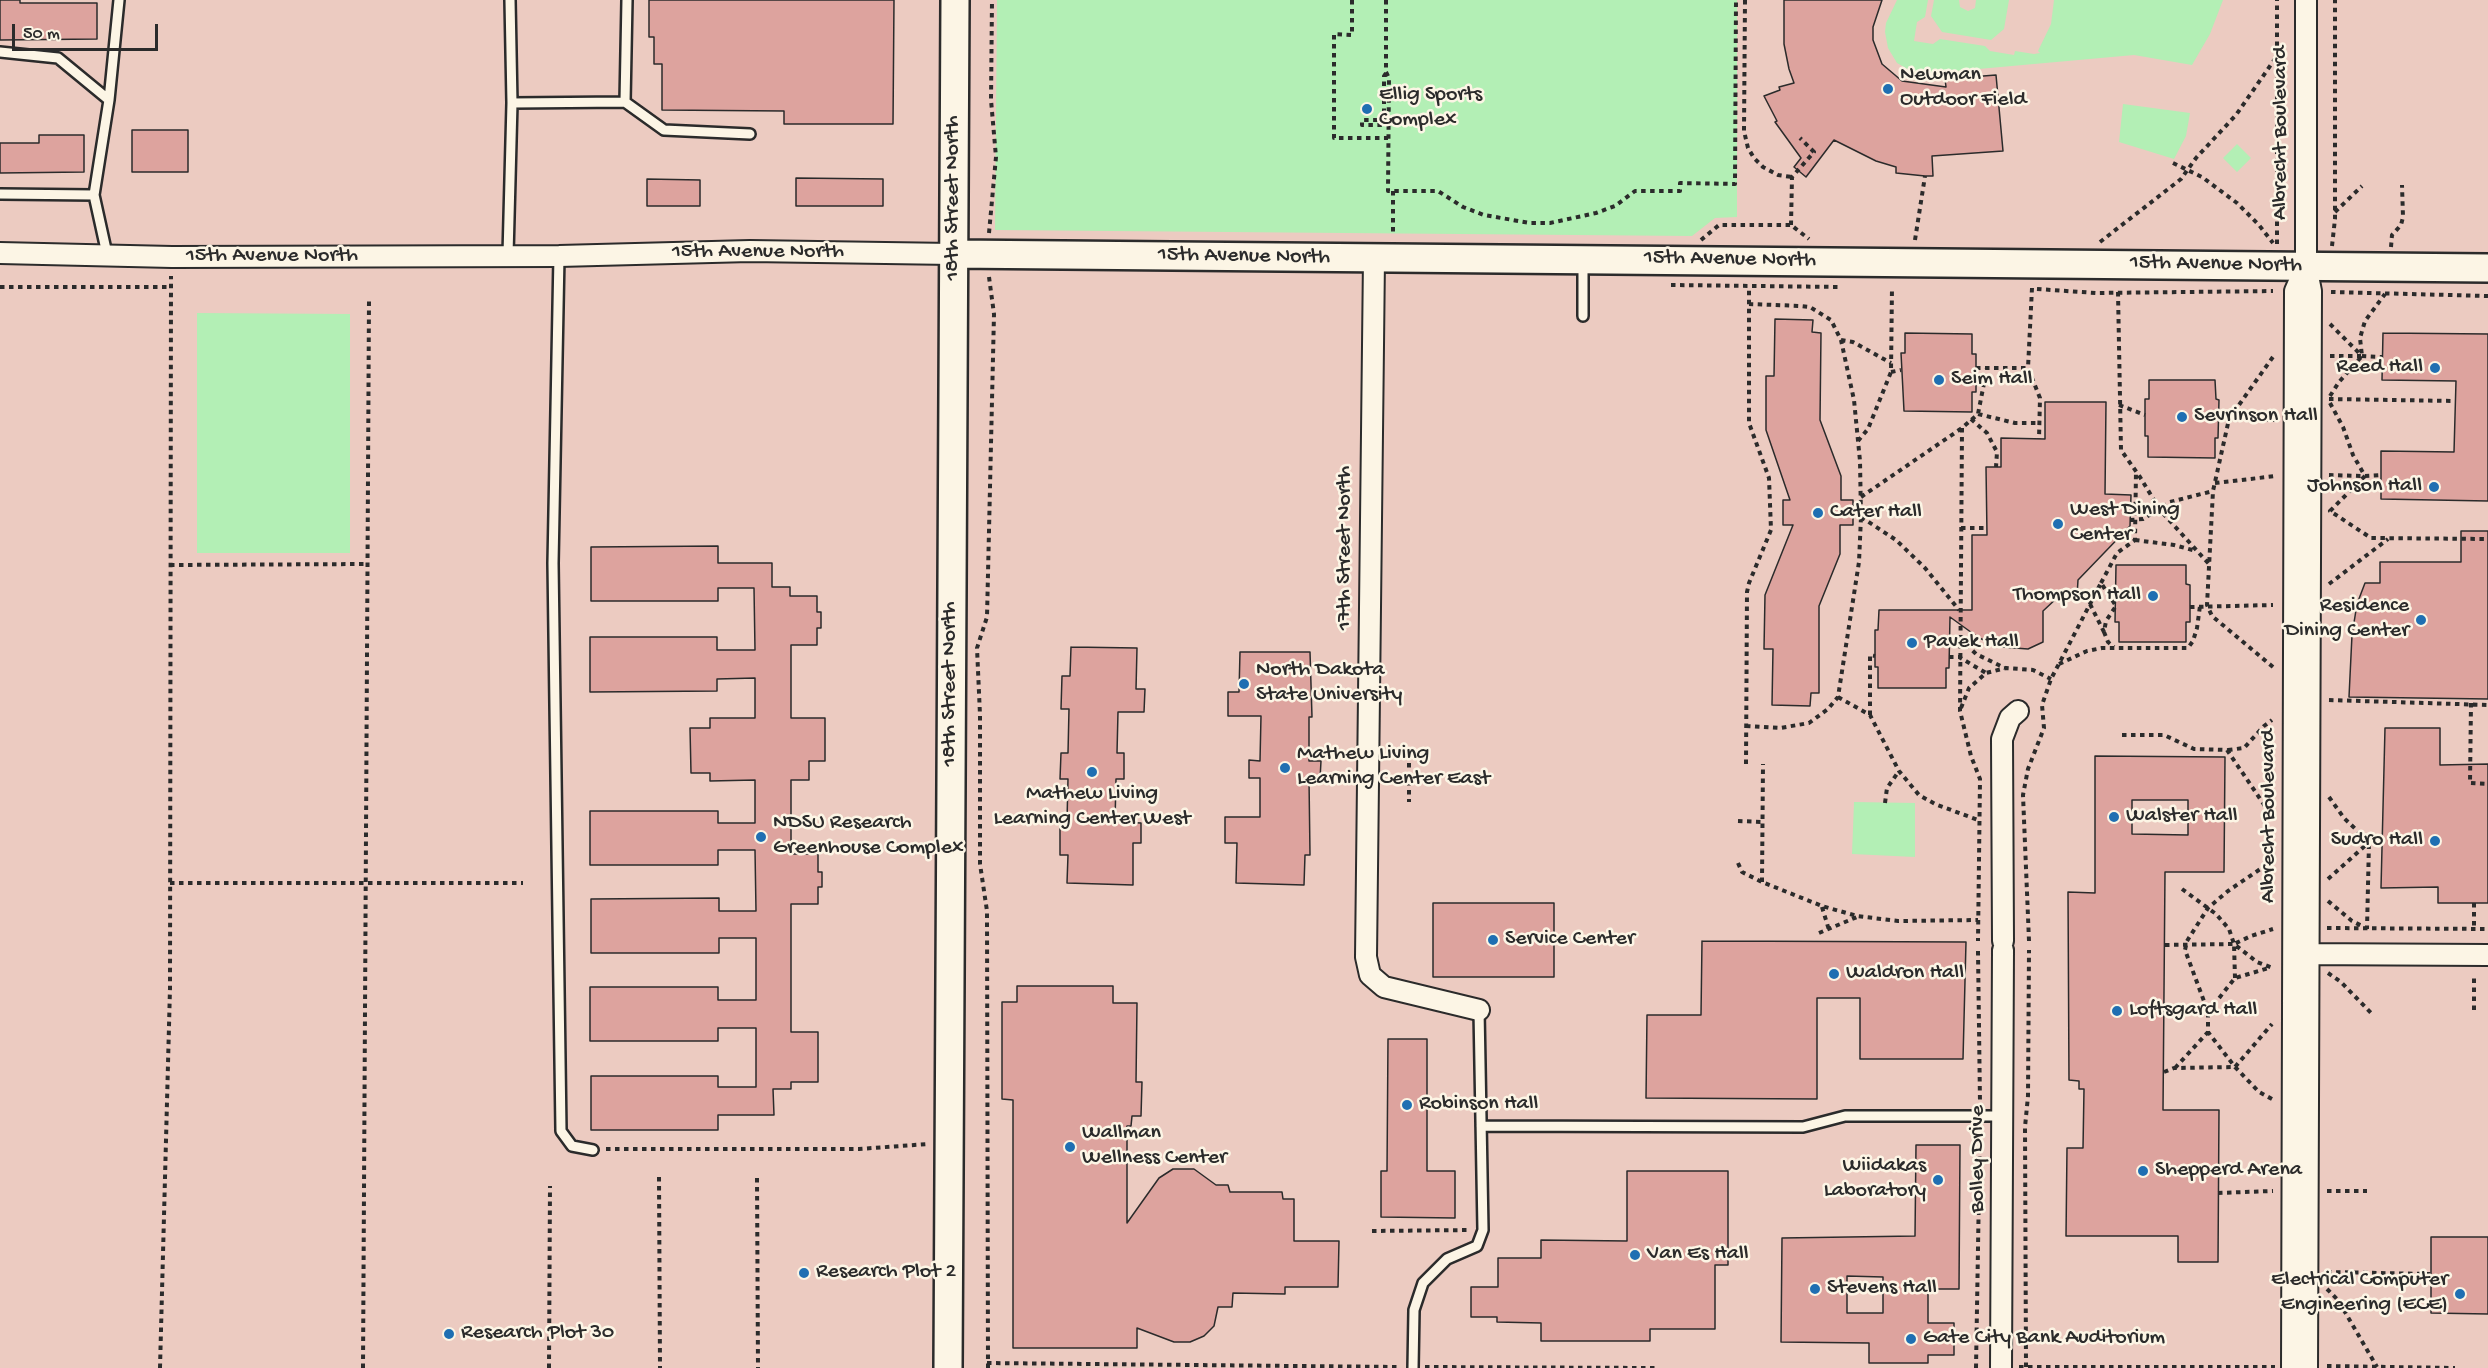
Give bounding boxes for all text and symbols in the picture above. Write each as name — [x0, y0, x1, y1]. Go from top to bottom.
scale bar — [15, 12, 160, 50]
text: 50 m — [23, 24, 60, 45]
street label: Albrecht Boulevard — [2269, 46, 2295, 220]
place label: Newman Outdoor Field — [1900, 63, 2026, 114]
marker: Newman Outdoor Field — [1881, 82, 1895, 96]
place label: Ellig Sports Complex — [1379, 83, 1482, 134]
marker: Ellig Sports Complex — [1360, 102, 1374, 116]
street label: 18th Street North — [941, 115, 967, 281]
street label: 15th Avenue North — [672, 240, 844, 266]
street label: 15th Avenue North — [1158, 242, 1330, 272]
street label: 15th Avenue North — [186, 244, 358, 270]
street label: 15th Avenue North — [1644, 245, 1816, 275]
street label: 15th Avenue North — [2130, 250, 2302, 280]
place label: Reed Hall — [2336, 355, 2423, 381]
marker: Reed Hall — [2428, 361, 2442, 375]
place label: Seim Hall — [1951, 367, 2033, 393]
marker: Seim Hall — [1932, 373, 1946, 387]
place label: Sevrinson Hall — [2194, 404, 2318, 430]
marker: Sevrinson Hall — [2175, 410, 2189, 424]
street label: 17th Street North — [1333, 466, 1359, 630]
place label: Johnson Hall — [2307, 474, 2422, 500]
marker: Johnson Hall — [2427, 480, 2441, 494]
place label: West Dining Center — [2070, 498, 2180, 550]
place label: Cater Hall — [1830, 500, 1922, 526]
marker: Cater Hall — [1811, 506, 1825, 520]
marker: West Dining Center — [2051, 517, 2065, 531]
place label: Thompson Hall — [2013, 583, 2141, 609]
marker: Thompson Hall — [2146, 589, 2160, 603]
place label: Residence Dining Center — [2285, 594, 2409, 646]
street label: 18th Street North — [938, 601, 964, 767]
marker: Residence Dining Center — [2414, 613, 2428, 627]
place label: Pavek Hall — [1924, 630, 2019, 656]
marker: Pavek Hall — [1905, 636, 1919, 650]
place label: North Dakota State University — [1256, 658, 1402, 710]
marker: North Dakota State University — [1237, 677, 1251, 691]
street label: Albrecht Boulevard — [2257, 729, 2283, 903]
place label: Mathew Living Learning Center East — [1297, 742, 1490, 794]
marker: Mathew Living Learning Center East — [1278, 761, 1292, 775]
marker: Mathew Living Learning Center West — [1085, 765, 1099, 779]
place label: Mathew Living Learning Center West — [993, 782, 1191, 834]
place label: Walster Hall — [2126, 804, 2238, 830]
marker: Walster Hall — [2107, 810, 2121, 824]
place label: NDSU Research Greenhouse Complex — [773, 811, 964, 862]
place label: Sudro Hall — [2331, 828, 2423, 854]
marker: NDSU Research Greenhouse Complex — [754, 830, 768, 844]
marker: Sudro Hall — [2428, 834, 2442, 848]
place label: Service Center — [1505, 927, 1635, 953]
marker: Service Center — [1486, 933, 1500, 947]
place label: Waldron Hall — [1846, 961, 1964, 987]
marker: Waldron Hall — [1827, 967, 1841, 981]
place label: Loftsgard Hall — [2129, 998, 2257, 1024]
marker: Loftsgard Hall — [2110, 1004, 2124, 1018]
place label: Robinson Hall — [1419, 1092, 1538, 1118]
marker: Robinson Hall — [1400, 1098, 1414, 1112]
street label: Bolley Drive — [1966, 1105, 1992, 1213]
place label: Wallman Wellness Center — [1082, 1121, 1227, 1172]
marker: Wallman Wellness Center — [1063, 1140, 1077, 1154]
place label: Wiidakas Laboratory — [1824, 1154, 1926, 1206]
place label: Shepperd Arena — [2155, 1158, 2302, 1184]
marker: Shepperd Arena — [2136, 1164, 2150, 1178]
marker: Wiidakas Laboratory — [1931, 1173, 1945, 1187]
place label: Van Es Hall — [1647, 1242, 1749, 1268]
marker: Van Es Hall — [1628, 1248, 1642, 1262]
place label: Research Plot 2 — [816, 1260, 956, 1286]
marker: Research Plot 2 — [797, 1266, 811, 1280]
place label: Electrical Computer Engineering (ECE) — [2271, 1268, 2448, 1320]
place label: Stevens Hall — [1827, 1276, 1937, 1302]
marker: Stevens Hall — [1808, 1282, 1822, 1296]
marker: Electrical Computer Engineering (ECE) — [2453, 1287, 2467, 1301]
place label: Research Plot 30 — [461, 1321, 614, 1347]
place label: Gate City Bank Auditorium — [1923, 1326, 2165, 1352]
marker: Research Plot 30 — [442, 1327, 456, 1341]
marker: Gate City Bank Auditorium — [1904, 1332, 1918, 1346]

